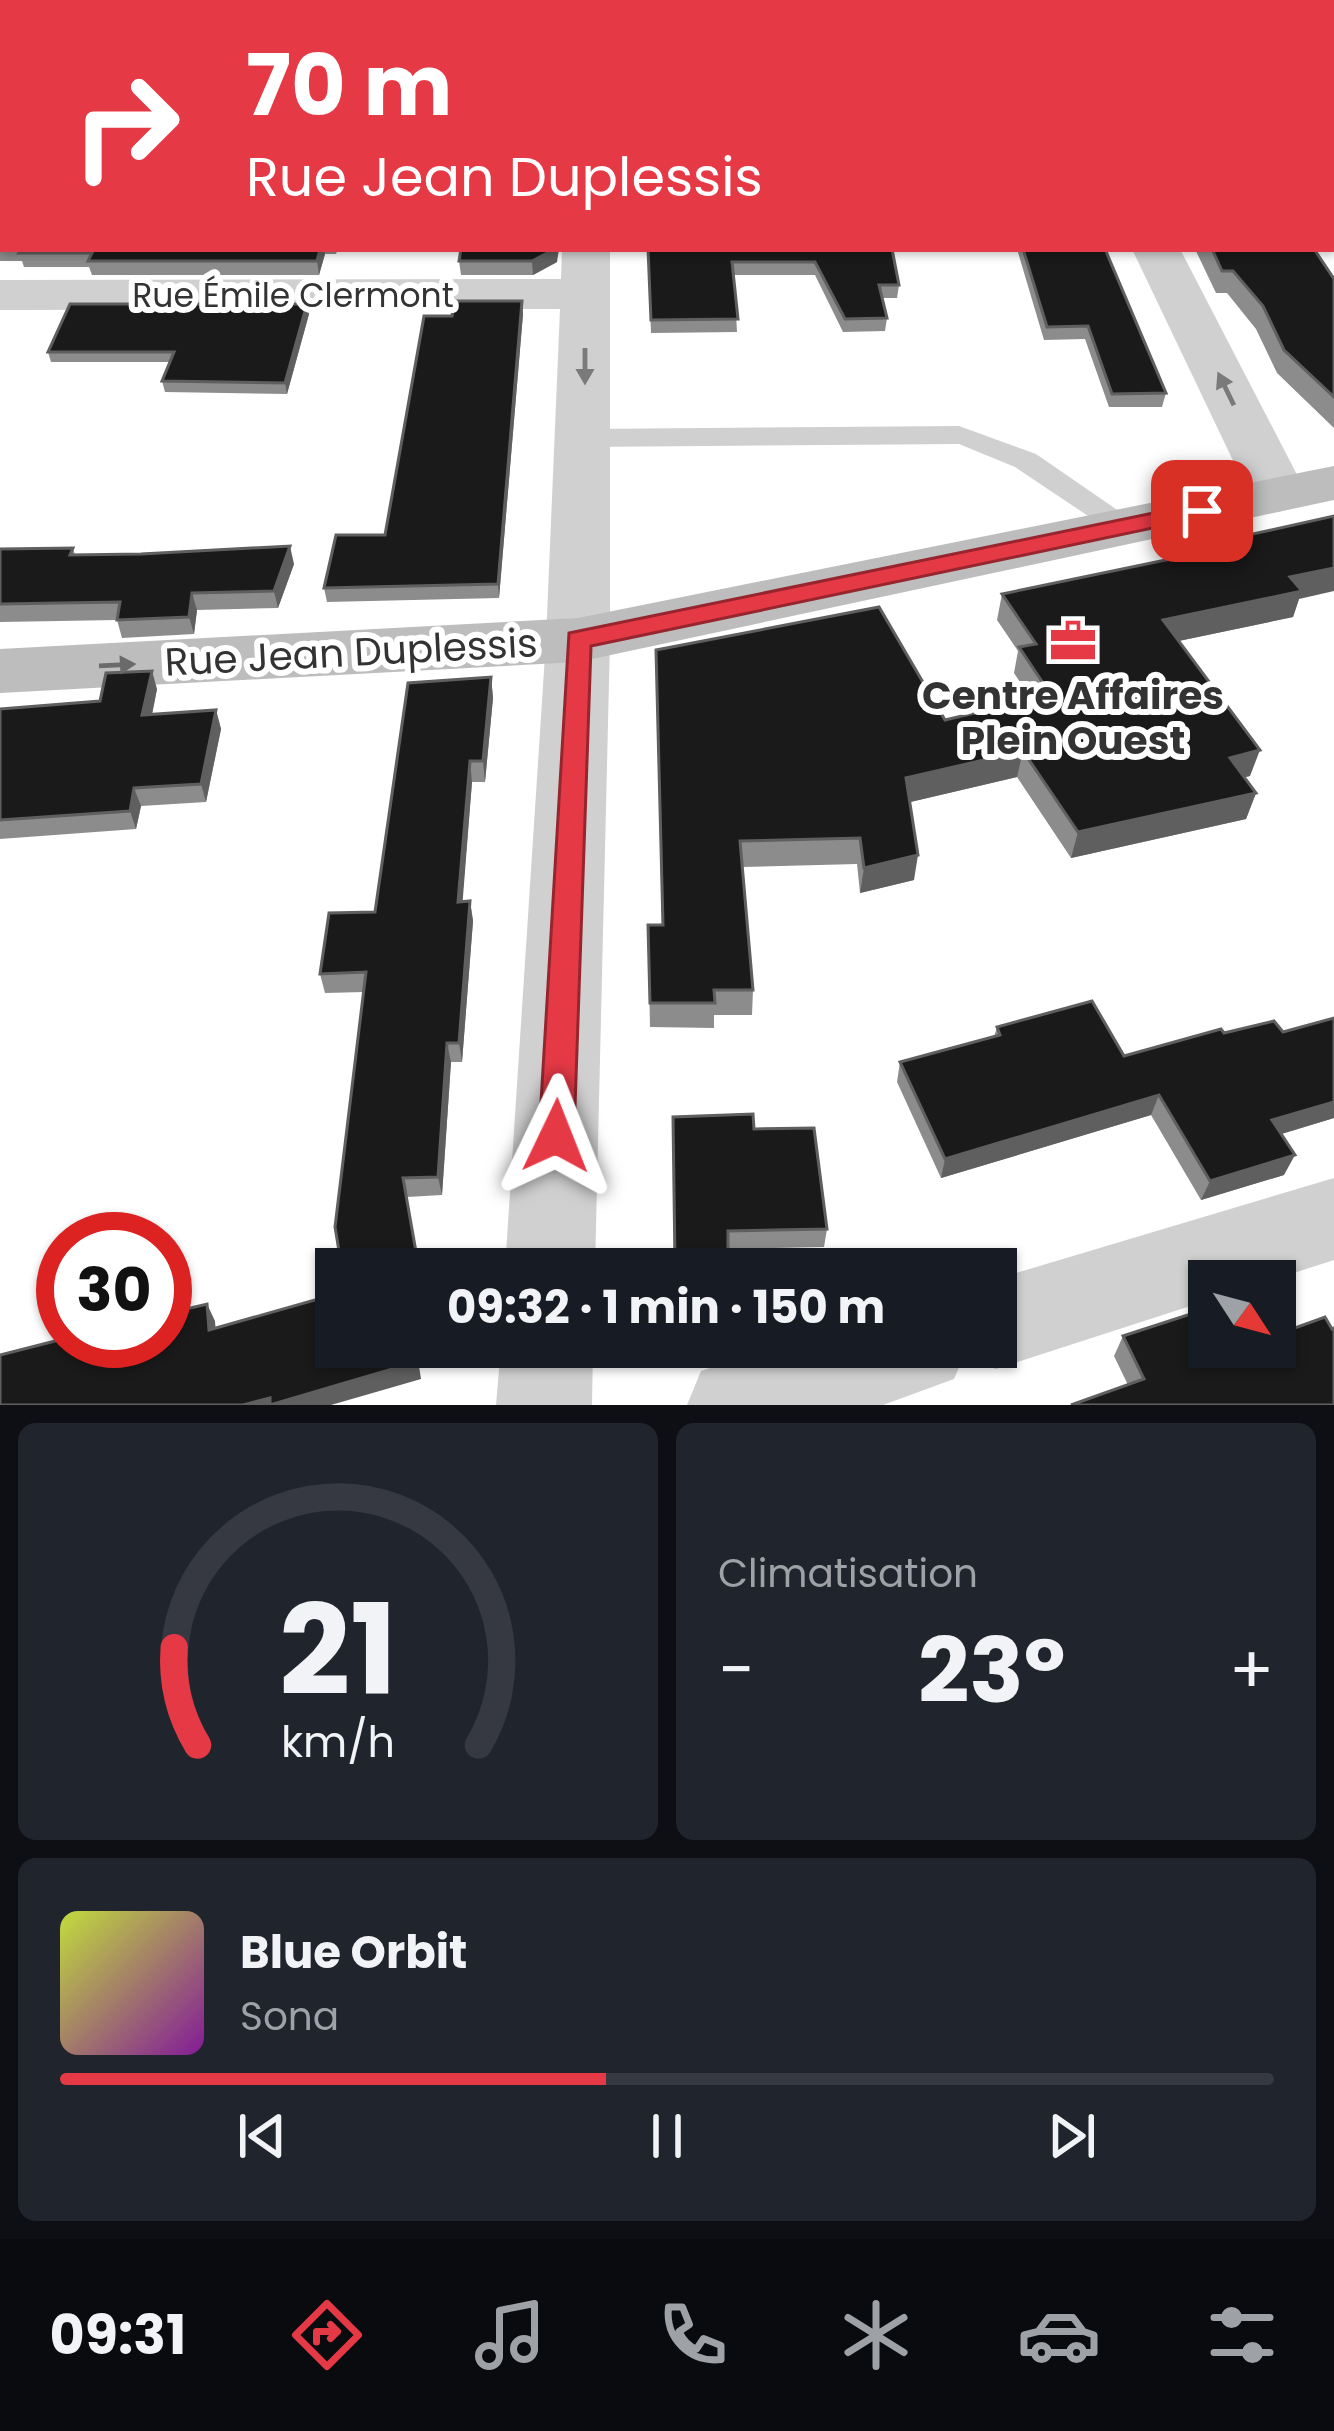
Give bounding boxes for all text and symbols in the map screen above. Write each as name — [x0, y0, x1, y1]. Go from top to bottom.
text: 70 m — [246, 27, 452, 144]
icon: right — [48, 48, 204, 204]
text: Rue Jean Duplessis — [246, 139, 763, 215]
street label: Rue Émile Clermont — [132, 272, 454, 319]
one-way arrow — [575, 348, 595, 386]
one-way arrow — [1216, 372, 1236, 406]
pin — [1151, 460, 1253, 562]
icon: arrive — [1169, 478, 1235, 544]
street label: Rue Jean Duplessis — [163, 615, 539, 690]
office icon: Centre Affaires Plein Ouest — [1048, 616, 1098, 666]
one-way arrow — [99, 655, 137, 674]
place label: Centre Affaires Plein Ouest — [922, 668, 1224, 768]
position arrow — [493, 1073, 619, 1199]
speed limit sign: 30 — [36, 1212, 192, 1368]
north arrow — [1188, 1260, 1296, 1368]
map controls — [1188, 1260, 1296, 1368]
text: 09:32 · 1 min · 150 m — [447, 1276, 885, 1339]
text: Climatisation — [718, 1546, 978, 1601]
text: 21 — [279, 1563, 397, 1738]
text: 23° — [918, 1607, 1065, 1734]
text: − — [718, 1624, 754, 1716]
text: + — [1229, 1624, 1274, 1716]
text: km/h — [281, 1711, 395, 1771]
text: Blue Orbit — [240, 1921, 467, 1984]
text: Sona — [240, 1989, 339, 2044]
icon: previous — [229, 2103, 295, 2169]
icon: pause — [634, 2103, 700, 2169]
icon: next — [1039, 2103, 1105, 2169]
icon: directions — [285, 2293, 369, 2377]
icon: music — [468, 2293, 552, 2377]
icon: phone — [651, 2293, 735, 2377]
icon: climate — [834, 2293, 918, 2377]
icon: car — [1017, 2293, 1101, 2377]
icon: filters — [1200, 2293, 1284, 2377]
text: 09:31 — [50, 2297, 186, 2373]

